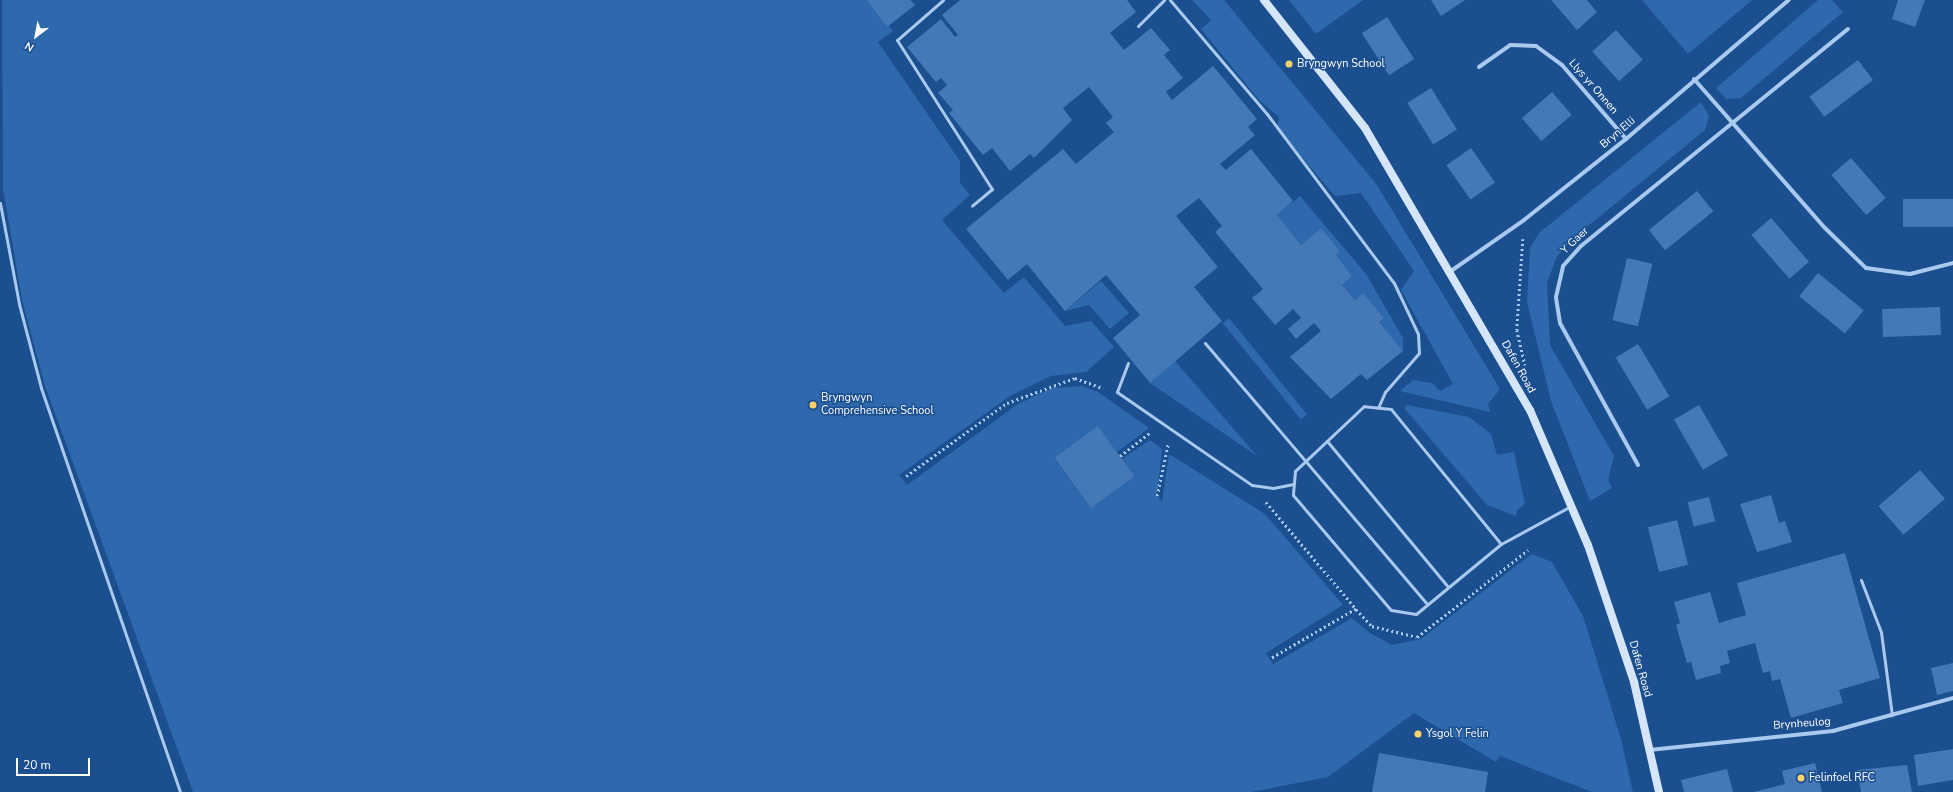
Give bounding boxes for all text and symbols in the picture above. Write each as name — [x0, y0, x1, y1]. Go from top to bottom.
north arrow — [16, 16, 56, 56]
text: N — [22, 38, 37, 55]
place label: Bryngwyn School — [1297, 57, 1385, 71]
street label: Llys yr Onnen — [1566, 57, 1620, 117]
marker: Bryngwyn School — [1284, 59, 1294, 69]
street label: Bryn Elli — [1598, 114, 1638, 152]
street label: Y Gaer — [1559, 225, 1591, 257]
street label: Dafen Road — [1498, 338, 1538, 396]
place label: Bryngwyn Comprehensive School — [821, 392, 934, 418]
marker: Bryngwyn Comprehensive School — [808, 400, 818, 410]
street label: Dafen Road — [1626, 639, 1654, 699]
street label: Brynheulog — [1773, 715, 1831, 733]
place label: Ysgol Y Felin — [1426, 727, 1489, 741]
marker: Ysgol Y Felin — [1413, 729, 1423, 739]
scale bar — [18, 750, 92, 776]
text: 20 m — [23, 757, 51, 773]
place label: Felinfoel RFC — [1809, 771, 1875, 785]
marker: Felinfoel RFC — [1796, 773, 1806, 783]

